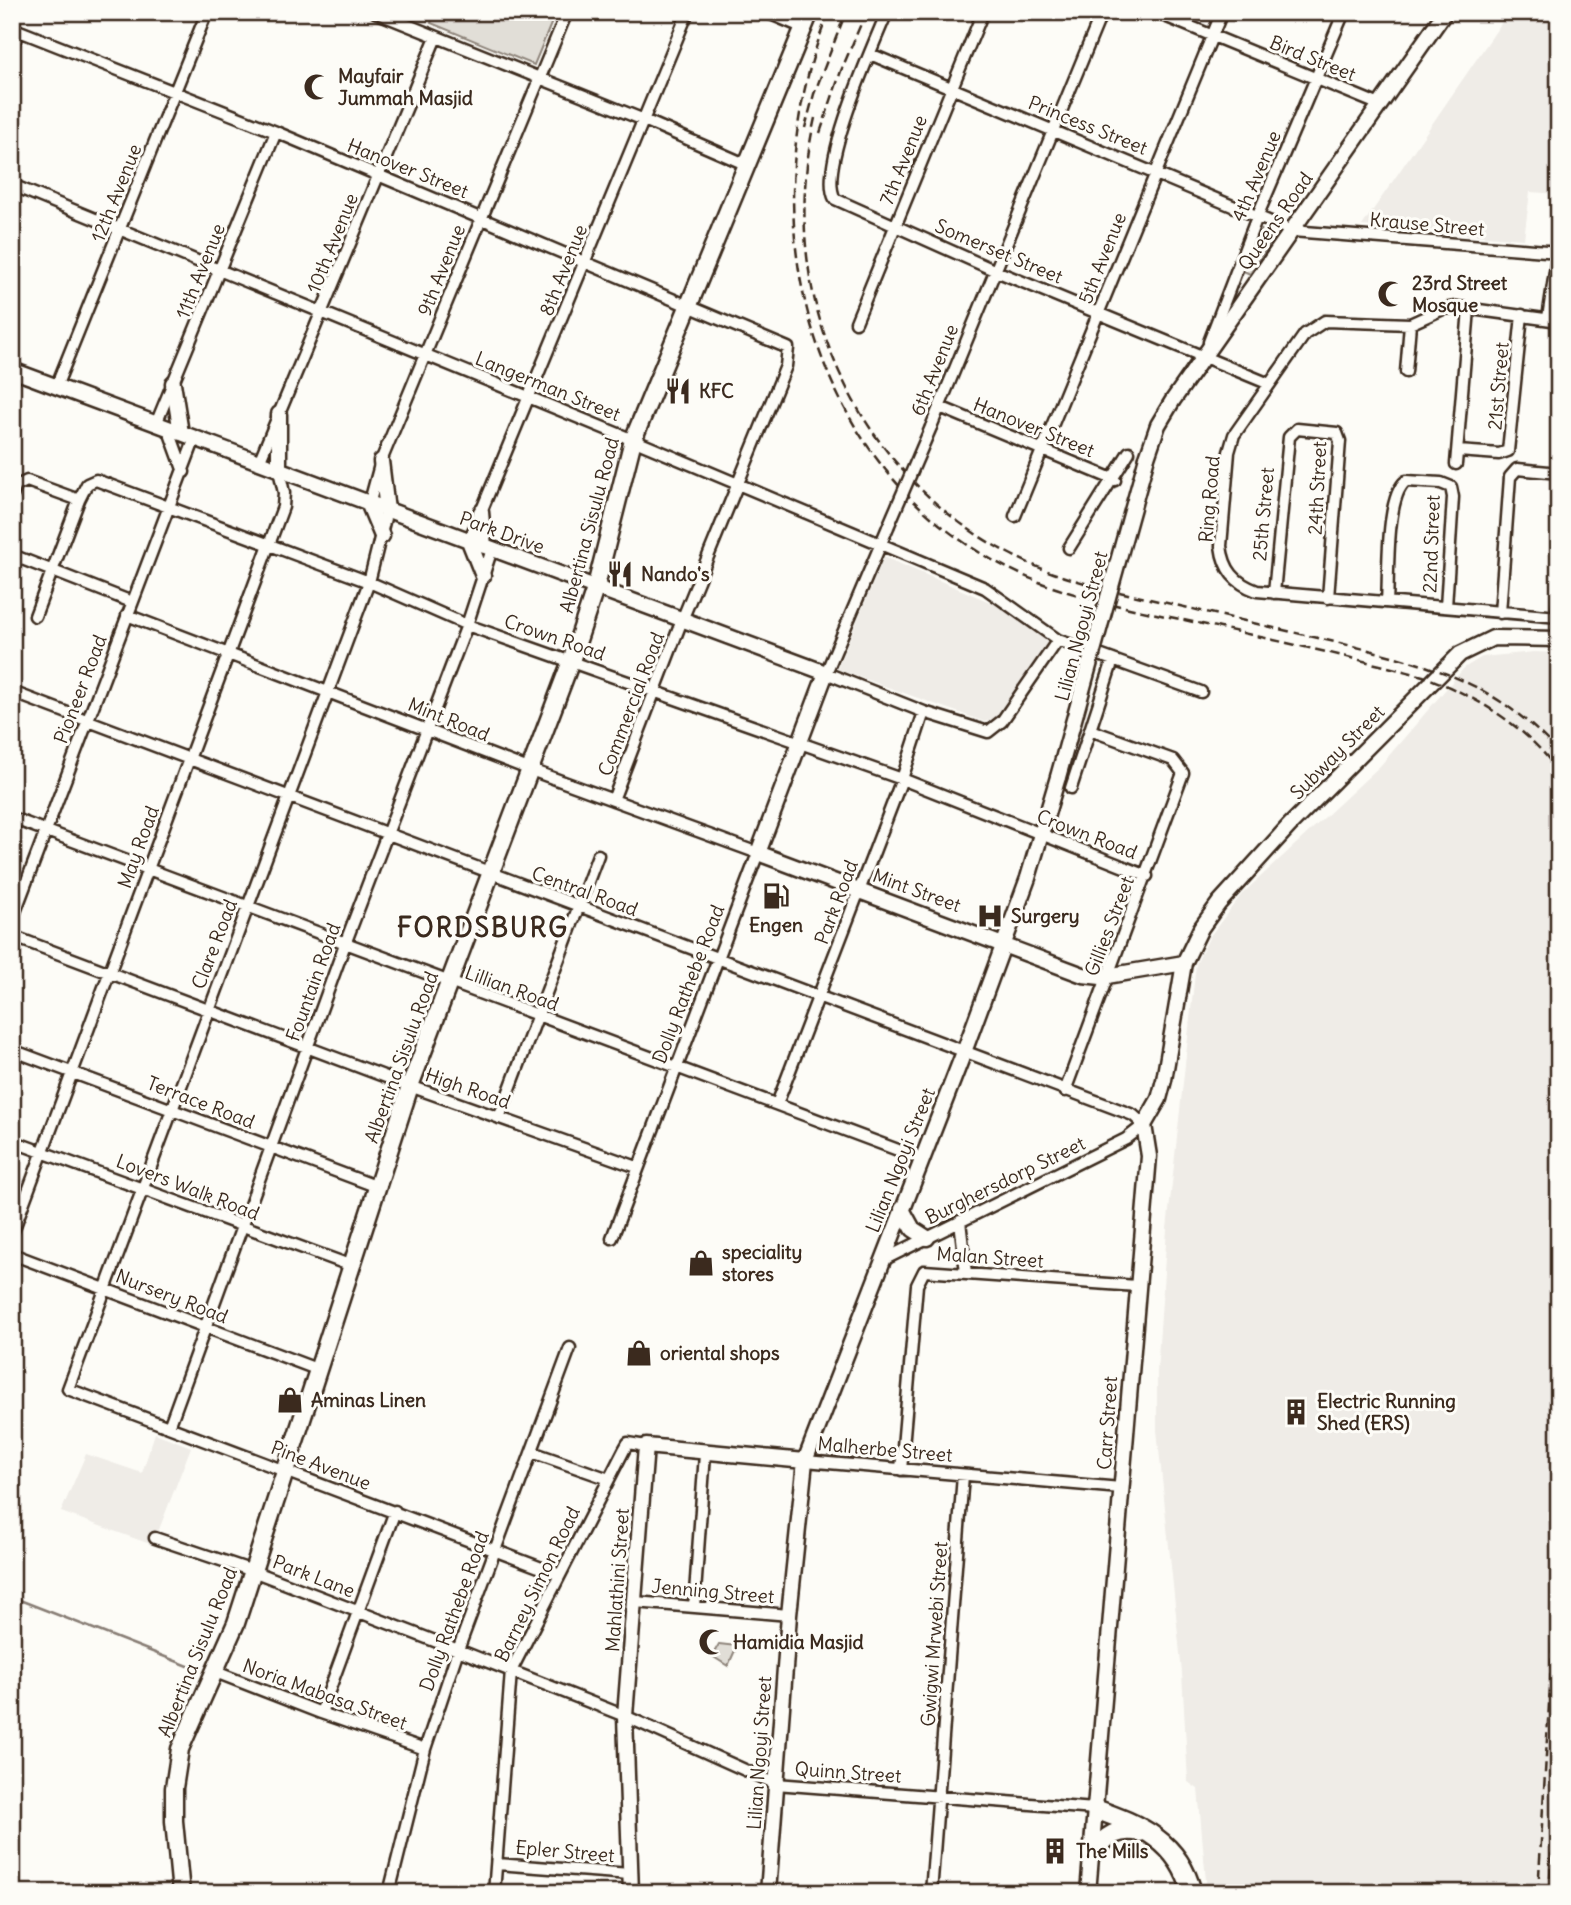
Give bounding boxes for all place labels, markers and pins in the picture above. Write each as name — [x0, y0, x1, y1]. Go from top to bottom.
place label: Mayfair Jummah Masjid — [338, 64, 473, 110]
mosque icon: Mayfair Jummah Masjid — [302, 72, 332, 102]
place label: 23rd Street Mosque — [1412, 271, 1508, 317]
mosque icon: 23rd Street Mosque — [1376, 279, 1406, 309]
restaurant icon: KFC — [663, 376, 693, 406]
place label: KFC — [699, 379, 734, 403]
restaurant icon: Nando's — [605, 559, 635, 589]
place label: Nando's — [641, 562, 710, 586]
fuel station icon: Engen — [761, 881, 791, 911]
hospital icon: Surgery — [975, 901, 1005, 931]
place label: Surgery — [1011, 904, 1080, 928]
place label: Engen — [749, 913, 803, 937]
place label: speciality stores — [722, 1240, 802, 1286]
shop icon: speciality stores — [686, 1248, 716, 1278]
shop icon: oriental shops — [624, 1338, 654, 1368]
place label: oriental shops — [660, 1341, 780, 1365]
shop icon: Aminas Linen — [275, 1385, 305, 1415]
place label: Aminas Linen — [311, 1388, 426, 1412]
place label: Electric Running Shed (ERS) — [1317, 1389, 1456, 1435]
building icon: Electric Running Shed (ERS) — [1281, 1397, 1311, 1427]
mosque icon: Hamidia Masjid — [697, 1627, 727, 1657]
place label: Hamidia Masjid — [733, 1630, 864, 1654]
building icon: The Mills — [1040, 1836, 1070, 1866]
place label: The Mills — [1076, 1839, 1149, 1863]

